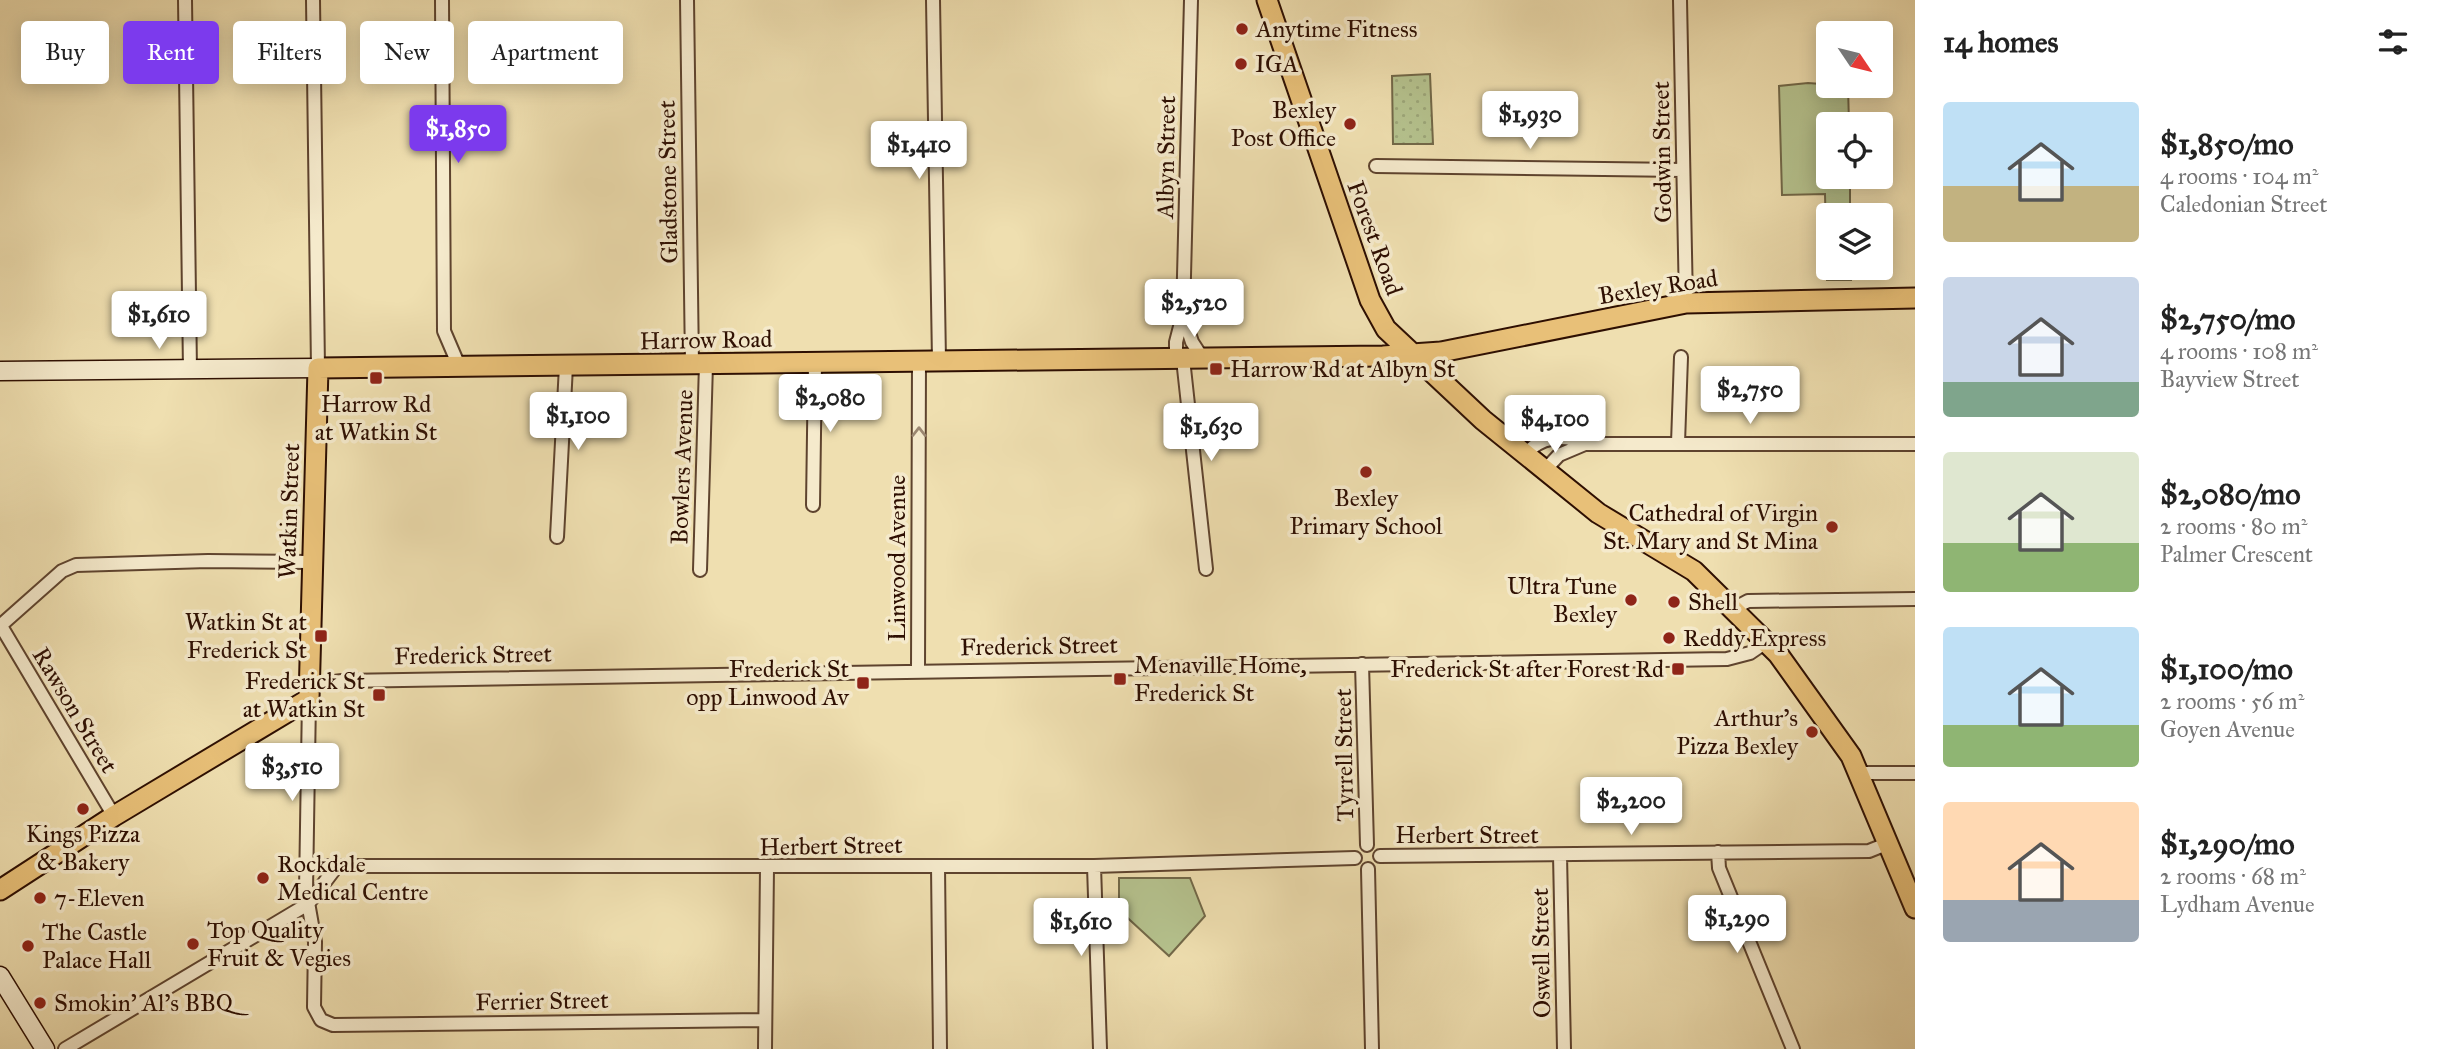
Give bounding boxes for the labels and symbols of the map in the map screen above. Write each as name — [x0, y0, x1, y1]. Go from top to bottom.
place label: Anytime Fitness — [1255, 14, 1417, 44]
marker: Anytime Fitness — [1234, 21, 1250, 37]
north arrow — [1816, 21, 1894, 98]
place label: IGA — [1255, 49, 1299, 79]
marker: IGA — [1233, 56, 1249, 72]
street label: Godwin Street — [1646, 80, 1678, 223]
pin: $1,930 — [1473, 92, 1587, 151]
street label: Albyn Street — [1150, 95, 1182, 220]
place label: Bexley Post Office — [1231, 95, 1337, 153]
street label: Gladstone Street — [652, 99, 684, 264]
pin: $1,850 — [401, 106, 515, 165]
marker: Bexley Post Office — [1342, 116, 1358, 132]
pin: $1,410 — [862, 122, 976, 181]
street label: Forest Road — [1340, 177, 1410, 299]
street label: Bexley Road — [1596, 263, 1720, 311]
pin: $2,520 — [1137, 280, 1251, 339]
pin: $1,610 — [102, 292, 216, 351]
street label: Harrow Road — [639, 324, 773, 356]
place label: Harrow Rd at Albyn St — [1230, 354, 1456, 384]
marker: Harrow Rd at Albyn St — [1208, 361, 1224, 377]
pin: $2,750 — [1693, 366, 1807, 426]
marker: Harrow Rd at Watkin St — [368, 370, 384, 386]
pin: $2,080 — [773, 374, 887, 434]
place label: Harrow Rd at Watkin St — [315, 389, 438, 447]
street label: Bowlers Avenue — [664, 389, 700, 545]
pin: $1,100 — [521, 392, 635, 452]
pin: $4,100 — [1498, 396, 1612, 455]
pin: $1,630 — [1154, 404, 1268, 463]
one-way arrow — [911, 426, 927, 437]
street label: Watkin Street — [272, 442, 306, 579]
marker: Bexley Primary School — [1358, 464, 1374, 480]
street label: Linwood Avenue — [882, 475, 912, 641]
place label: Bexley Primary School — [1289, 483, 1443, 541]
place label: Cathedral of Virgin St. Mary and St Mina — [1603, 498, 1819, 556]
marker: Cathedral of Virgin St. Mary and St Mina — [1824, 519, 1840, 535]
place label: Ultra Tune Bexley — [1507, 571, 1618, 629]
place label: Shell — [1688, 587, 1739, 617]
marker: Ultra Tune Bexley — [1623, 592, 1639, 608]
marker: Shell — [1666, 594, 1682, 610]
place label: Watkin St at Frederick St — [185, 607, 308, 665]
place label: Reddy Express — [1683, 623, 1826, 653]
marker: Watkin St at Frederick St — [313, 628, 329, 644]
street label: Frederick Street — [960, 630, 1119, 662]
marker: Reddy Express — [1661, 630, 1677, 646]
street label: Frederick Street — [394, 639, 553, 671]
street label: Rawson Street — [26, 642, 125, 779]
place label: Menaville Home, Frederick St — [1134, 650, 1307, 708]
place label: Frederick St opp Linwood Av — [686, 654, 850, 712]
place label: Frederick St after Forest Rd — [1390, 654, 1664, 684]
marker: Frederick St after Forest Rd — [1670, 661, 1686, 677]
place label: Frederick St at Watkin St — [243, 666, 366, 724]
marker: Menaville Home, Frederick St — [1112, 671, 1128, 687]
marker: Frederick St opp Linwood Av — [855, 675, 871, 691]
marker: Frederick St at Watkin St — [371, 687, 387, 703]
street label: Tyrrell Street — [1328, 688, 1360, 822]
place label: Arthur's Pizza Bexley — [1676, 703, 1799, 761]
marker: Arthur's Pizza Bexley — [1804, 724, 1820, 740]
pin: $3,510 — [235, 744, 349, 803]
pin: $2,200 — [1574, 778, 1688, 837]
marker: Kings Pizza & Bakery — [75, 801, 91, 817]
place label: Kings Pizza & Bakery — [26, 819, 141, 877]
street label: Herbert Street — [1395, 820, 1539, 850]
street label: Herbert Street — [759, 830, 903, 862]
place label: Rockdale Medical Centre — [277, 849, 429, 907]
marker: Rockdale Medical Centre — [255, 870, 271, 886]
place label: 7-Eleven — [54, 883, 144, 913]
street label: Oswell Street — [1525, 887, 1557, 1018]
marker: 7-Eleven — [32, 890, 48, 906]
pin: $1,290 — [1680, 895, 1794, 955]
pin: $1,610 — [1024, 898, 1138, 958]
place label: Top Quality Fruit & Vegies — [207, 915, 351, 973]
place label: The Castle Palace Hall — [42, 917, 152, 975]
marker: Top Quality Fruit & Vegies — [185, 936, 201, 952]
marker: The Castle Palace Hall — [20, 938, 36, 954]
street label: Ferrier Street — [475, 985, 609, 1017]
place label: Smokin' Al's BBQ — [54, 988, 250, 1018]
marker: Smokin' Al's BBQ — [32, 995, 48, 1011]

